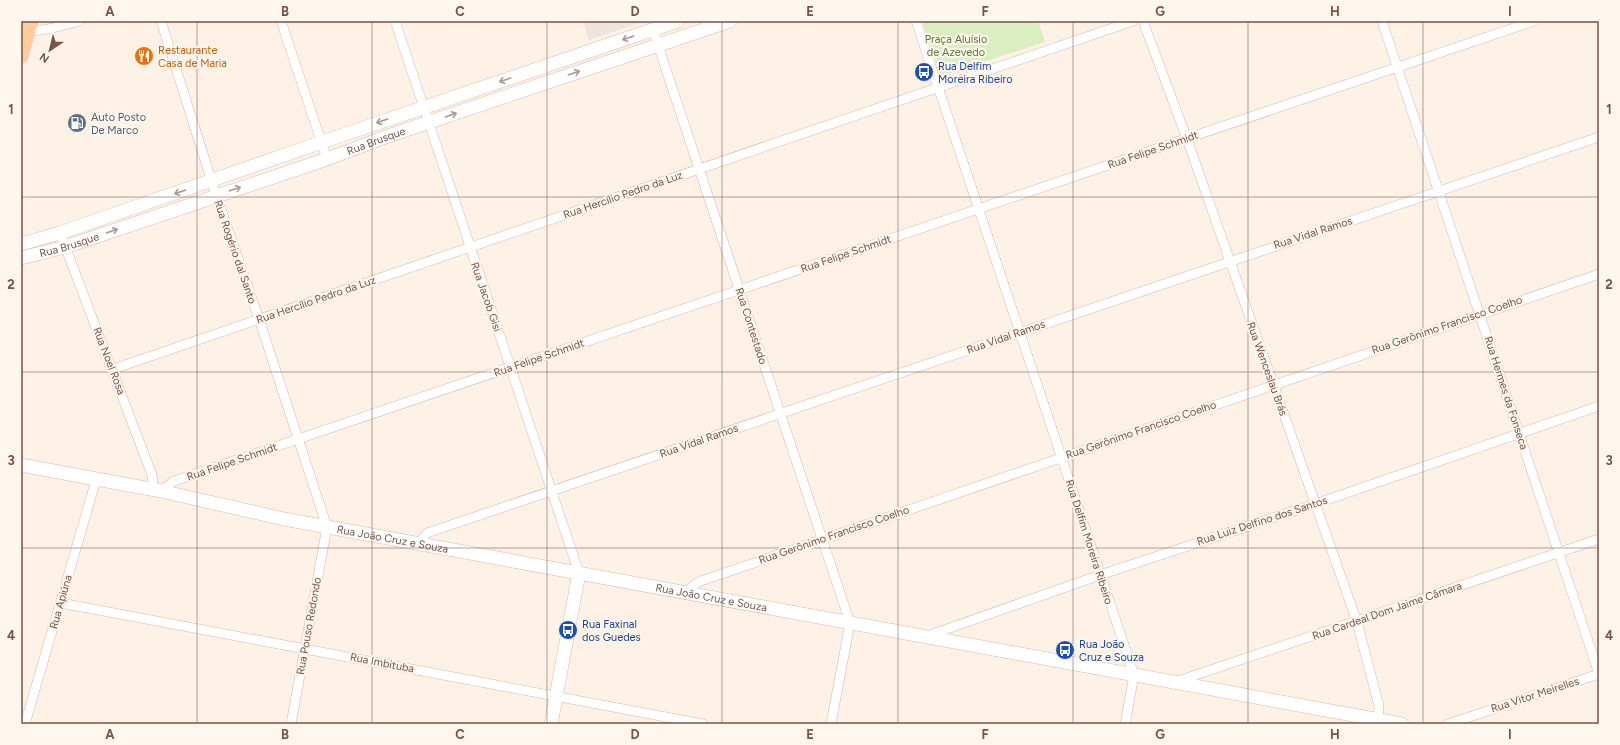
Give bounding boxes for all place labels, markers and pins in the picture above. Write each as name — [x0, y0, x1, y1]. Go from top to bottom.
place label: Restaurante Casa de Maria — [158, 44, 227, 70]
restaurant icon: Restaurante Casa de Maria — [133, 45, 155, 67]
place label: Rua Delfim Moreira Ribeiro — [938, 60, 1013, 86]
bus stop icon: Rua Delfim Moreira Ribeiro — [913, 61, 935, 83]
place label: Auto Posto De Marco — [91, 111, 146, 137]
fuel station icon: Auto Posto De Marco — [66, 112, 88, 134]
place label: Rua Faxinal dos Guedes — [582, 618, 641, 644]
bus stop icon: Rua Faxinal dos Guedes — [557, 619, 579, 641]
place label: Rua João Cruz e Souza — [1079, 638, 1144, 664]
bus stop icon: Rua João Cruz e Souza — [1054, 639, 1076, 661]

